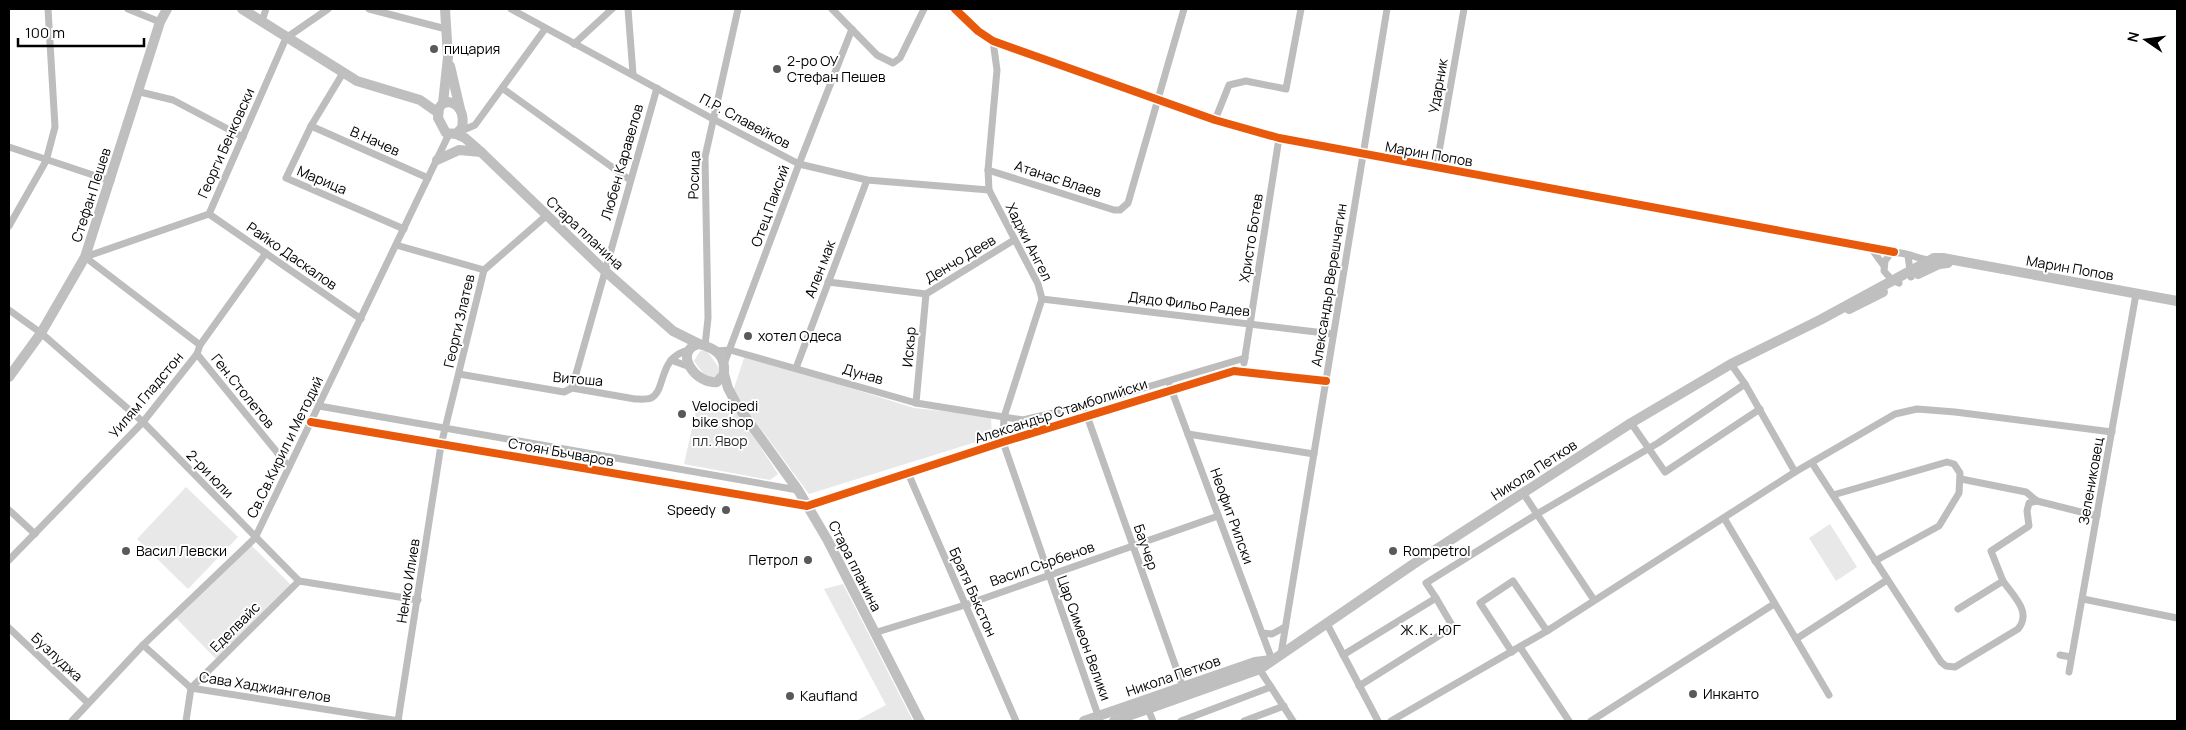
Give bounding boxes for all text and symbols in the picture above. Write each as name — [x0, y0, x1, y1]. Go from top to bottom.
scale bar — [18, 15, 144, 47]
north arrow — [2121, 15, 2171, 65]
text: 100 m — [25, 22, 65, 43]
text: N — [2122, 30, 2143, 44]
place label: пицария — [444, 39, 500, 58]
marker: пицария — [428, 43, 440, 55]
place label: 2-ро ОУ Стефан Пешев — [787, 51, 886, 86]
street label: Ударник — [1423, 56, 1452, 115]
marker: 2-ро ОУ Стефан Пешев — [771, 63, 783, 75]
street label: Георги Бенковски — [193, 85, 258, 201]
street label: П.Р. Славейков — [697, 89, 794, 153]
street label: Любен Каравелов — [596, 101, 647, 222]
street label: В.Начев — [347, 121, 403, 160]
street label: Марин Попов — [1384, 136, 1475, 171]
street label: Стефан Пешев — [66, 145, 115, 245]
street label: Росица — [683, 150, 704, 200]
street label: Атанас Влаев — [1012, 156, 1104, 202]
street label: Марица — [294, 161, 350, 198]
street label: Отец Паисий — [746, 162, 793, 249]
street label: Стара планина — [542, 192, 628, 274]
street label: Христо Ботев — [1234, 192, 1267, 284]
street label: Хаджи Ангел — [1002, 200, 1057, 284]
street label: Александър Верешчагин — [1306, 202, 1351, 368]
street label: Райко Даскалов — [243, 217, 342, 294]
street label: Денчо Деев — [921, 230, 999, 287]
street label: Ален мак — [800, 236, 840, 301]
street label: Марин Попов — [2025, 250, 2116, 285]
street label: Георги Златев — [439, 272, 479, 370]
street label: Дядо Фильо Радев — [1127, 287, 1251, 320]
place label: хотел Одеса — [758, 326, 842, 345]
street label: Искър — [897, 326, 920, 368]
marker: хотел Одеса — [742, 330, 754, 342]
street label: Уилям Гладстон — [104, 348, 187, 442]
street label: Ген.Столетов — [208, 350, 280, 432]
street label: Дунав — [841, 359, 886, 388]
street label: Витоша — [552, 367, 604, 390]
street label: Св.Св.Кирил и Методий — [242, 373, 327, 521]
street label: Александър Стамболийски — [972, 374, 1150, 447]
place label: Velocipedi bike shop — [692, 396, 758, 431]
marker: Velocipedi bike shop — [676, 408, 688, 420]
park label: пл. Явор — [692, 431, 748, 450]
street label: Стоян Бъчваров — [507, 433, 616, 470]
street label: Никола Петков — [1487, 434, 1581, 504]
street label: Зелениковец — [2073, 435, 2108, 526]
street label: 2-ри юли — [183, 445, 238, 502]
street label: Неофит Рилски — [1206, 465, 1259, 567]
place label: Speedy — [667, 500, 717, 519]
marker: Speedy — [720, 504, 732, 516]
street label: Стара планина — [824, 517, 887, 614]
street label: Баучер — [1130, 521, 1163, 572]
street label: Ненко Илиев — [391, 537, 424, 624]
street label: Васил Сърбенов — [987, 537, 1097, 590]
place label: Васил Левски — [136, 541, 227, 560]
place label: Rompetrol — [1403, 541, 1471, 560]
street label: Братя Бъкстон — [945, 544, 1002, 640]
marker: Васил Левски — [120, 545, 132, 557]
marker: Rompetrol — [1387, 545, 1399, 557]
place label: Петрол — [749, 550, 798, 569]
marker: Петрол — [802, 554, 814, 566]
street label: Цар Симеон Велики — [1053, 573, 1116, 703]
street label: Еделвайс — [205, 597, 264, 656]
district label: Ж.К. ЮГ — [1400, 619, 1462, 640]
street label: Бузлуджа — [28, 628, 87, 685]
street label: Никола Петков — [1123, 650, 1223, 701]
street label: Сава Хаджиангелов — [198, 667, 333, 706]
place label: Инканто — [1703, 684, 1759, 703]
place label: Kaufland — [800, 686, 858, 705]
marker: Инканто — [1687, 688, 1699, 700]
marker: Kaufland — [784, 690, 796, 702]

